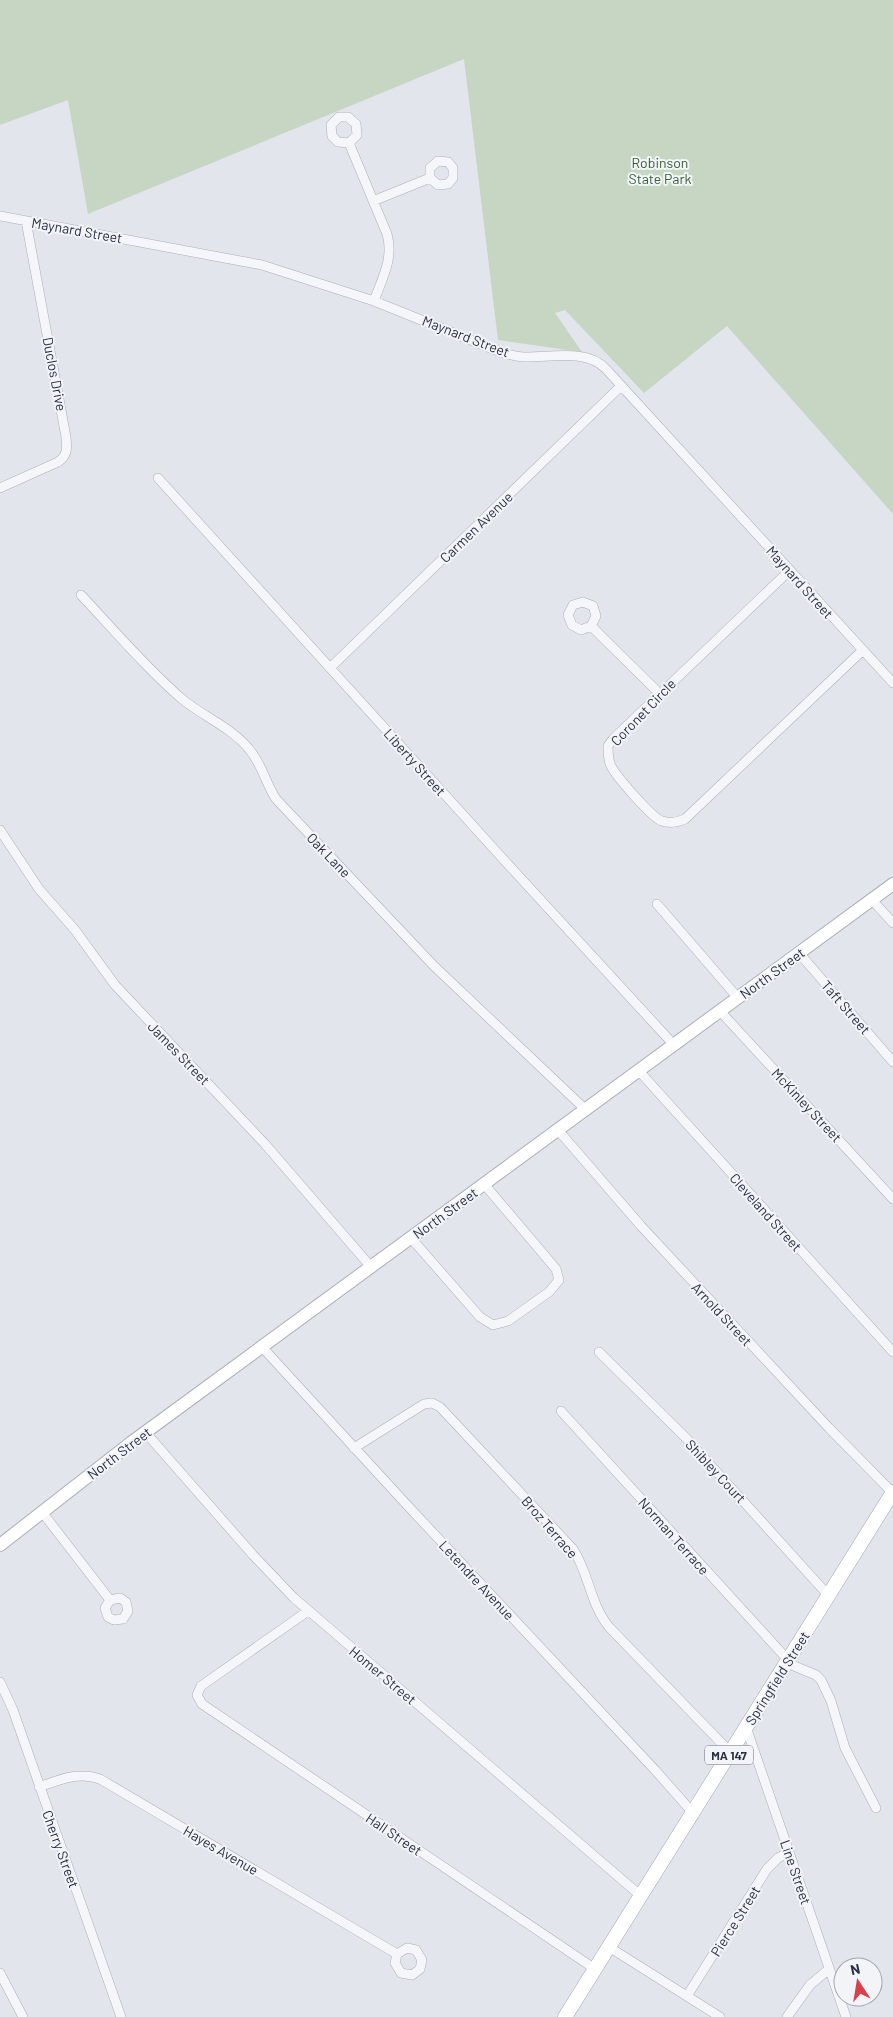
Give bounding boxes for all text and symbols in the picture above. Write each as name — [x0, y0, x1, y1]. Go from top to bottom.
park label: Robinson State Park — [628, 154, 692, 187]
street label: Maynard Street — [30, 214, 124, 246]
street label: Maynard Street — [420, 312, 512, 360]
street label: Duclos Drive — [40, 336, 70, 412]
street label: Carmen Avenue — [436, 488, 516, 566]
street label: Maynard Street — [763, 542, 837, 622]
street label: Coronet Circle — [607, 675, 679, 749]
street label: Liberty Street — [380, 725, 450, 799]
street label: Oak Lane — [304, 829, 354, 881]
street label: North Street — [736, 944, 808, 1002]
street label: Taft Street — [818, 977, 874, 1037]
street label: James Street — [144, 1018, 214, 1088]
street label: McKinley Street — [768, 1064, 846, 1146]
street label: Cleveland Street — [726, 1169, 806, 1255]
street label: North Street — [409, 1184, 481, 1242]
street label: Arnold Street — [688, 1279, 756, 1349]
street label: North Street — [84, 1423, 154, 1483]
street label: Shibley Court — [682, 1436, 750, 1506]
street label: Broz Terrace — [518, 1492, 582, 1562]
street label: Norman Terrace — [635, 1494, 713, 1578]
street label: Letendre Avenue — [436, 1537, 518, 1623]
street label: Springfield Street — [741, 1628, 813, 1728]
street label: Homer Street — [346, 1642, 420, 1708]
road number: MA 147 — [705, 1746, 753, 1764]
street label: Cherry Street — [39, 1808, 83, 1890]
street label: Hall Street — [363, 1809, 425, 1859]
street label: Hayes Avenue — [180, 1822, 262, 1878]
street label: Line Street — [777, 1837, 815, 1907]
street label: Pierce Street — [707, 1883, 763, 1959]
north arrow — [833, 1957, 883, 2007]
text: N — [849, 1960, 862, 1978]

